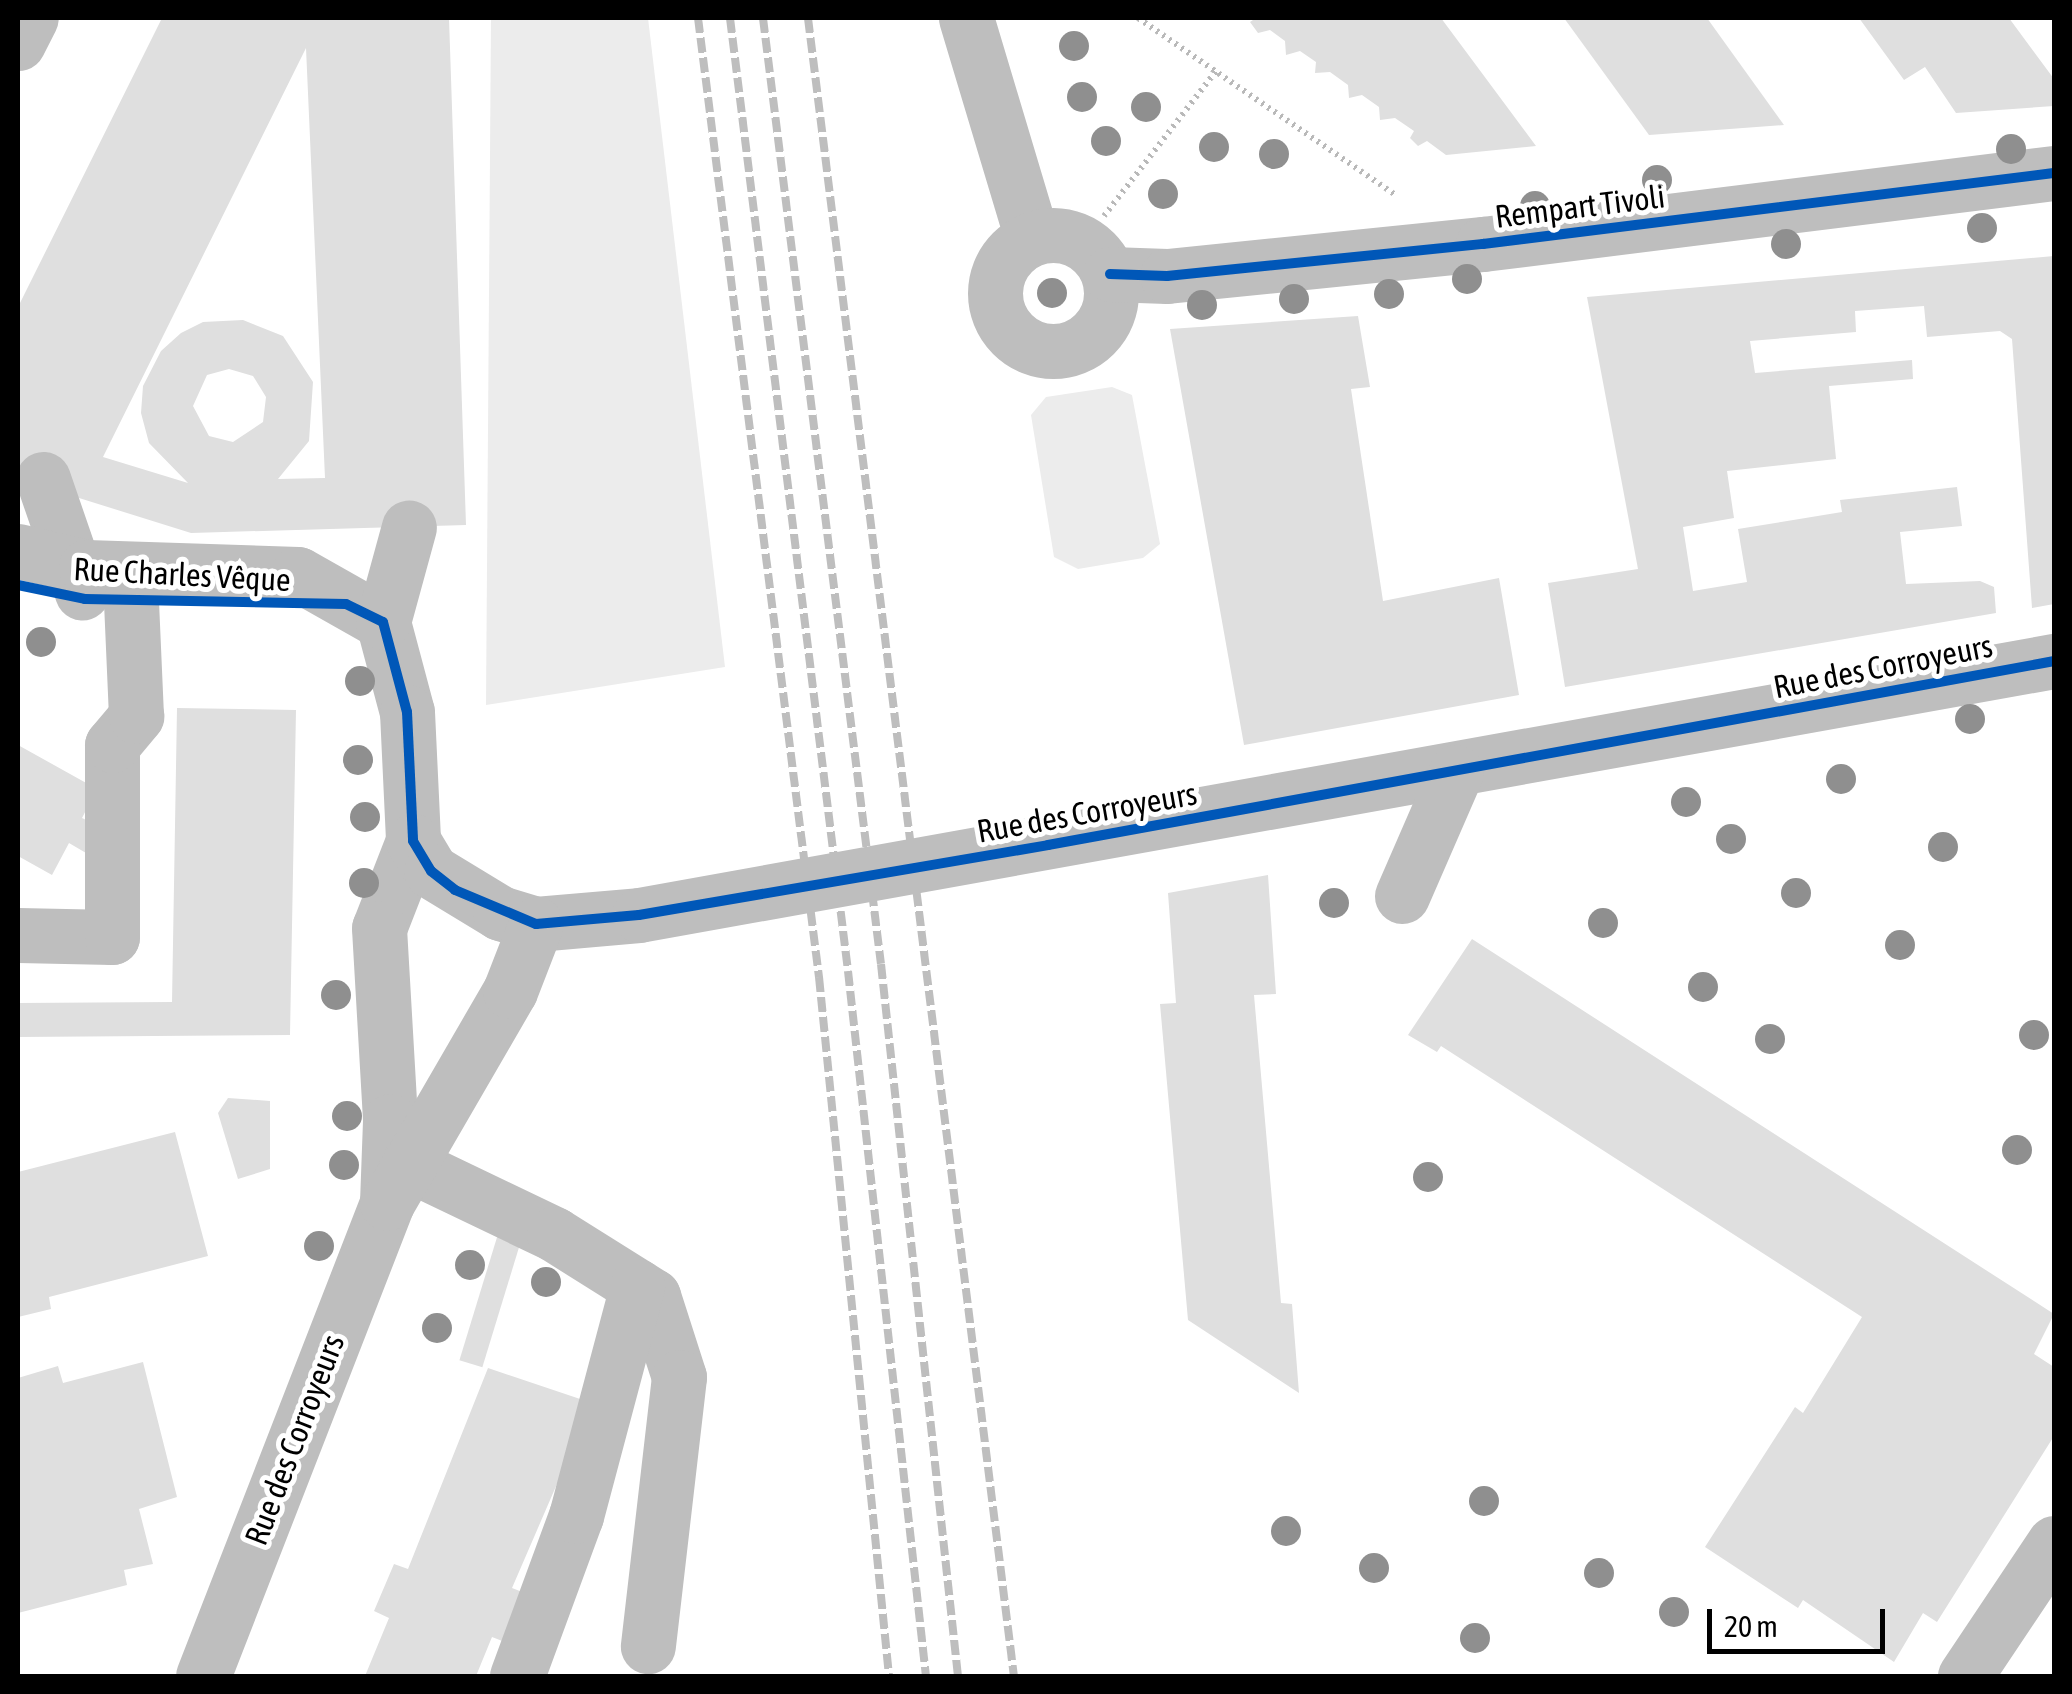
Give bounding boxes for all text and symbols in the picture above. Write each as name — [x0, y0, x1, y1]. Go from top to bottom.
street label: Rempart Tivoli — [1493, 178, 1667, 236]
street label: Rue Charles Vêque — [73, 550, 291, 600]
street label: Rue des Corroyeurs — [1770, 627, 1996, 707]
street label: Rue des Corroyeurs — [974, 775, 1200, 851]
street label: Rue des Corroyeurs — [237, 1329, 353, 1551]
scale bar — [1712, 1589, 1890, 1651]
text: 20 m — [1724, 1609, 1778, 1643]

